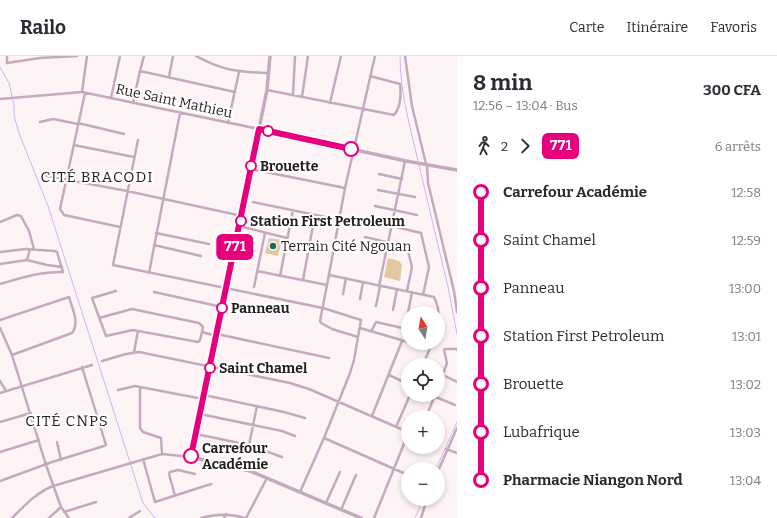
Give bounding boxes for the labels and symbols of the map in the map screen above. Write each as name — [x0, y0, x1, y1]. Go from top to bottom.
street label: Rue Saint Mathieu — [114, 80, 234, 122]
unlabelled marker — [262, 125, 274, 137]
unlabelled marker — [343, 141, 359, 157]
place label: Brouette — [260, 158, 319, 175]
marker: Brouette — [245, 160, 257, 172]
district label: CITÉ BRACODI — [40, 168, 154, 186]
place label: Station First Petroleum — [250, 213, 406, 230]
marker: Station First Petroleum — [235, 215, 247, 227]
line badge: 771 — [212, 234, 258, 260]
place label: Terrain Cité Ngouan — [281, 238, 411, 255]
marker: Terrain Cité Ngouan — [268, 241, 278, 251]
place label: Panneau — [231, 300, 290, 317]
marker: Panneau — [216, 302, 228, 314]
north arrow — [401, 306, 445, 350]
place label: Saint Chamel — [219, 360, 308, 377]
marker: Saint Chamel — [204, 362, 216, 374]
district label: CITÉ CNPS — [25, 412, 109, 430]
place label: Carrefour Académie — [202, 440, 269, 473]
marker: Carrefour Académie — [183, 448, 199, 464]

